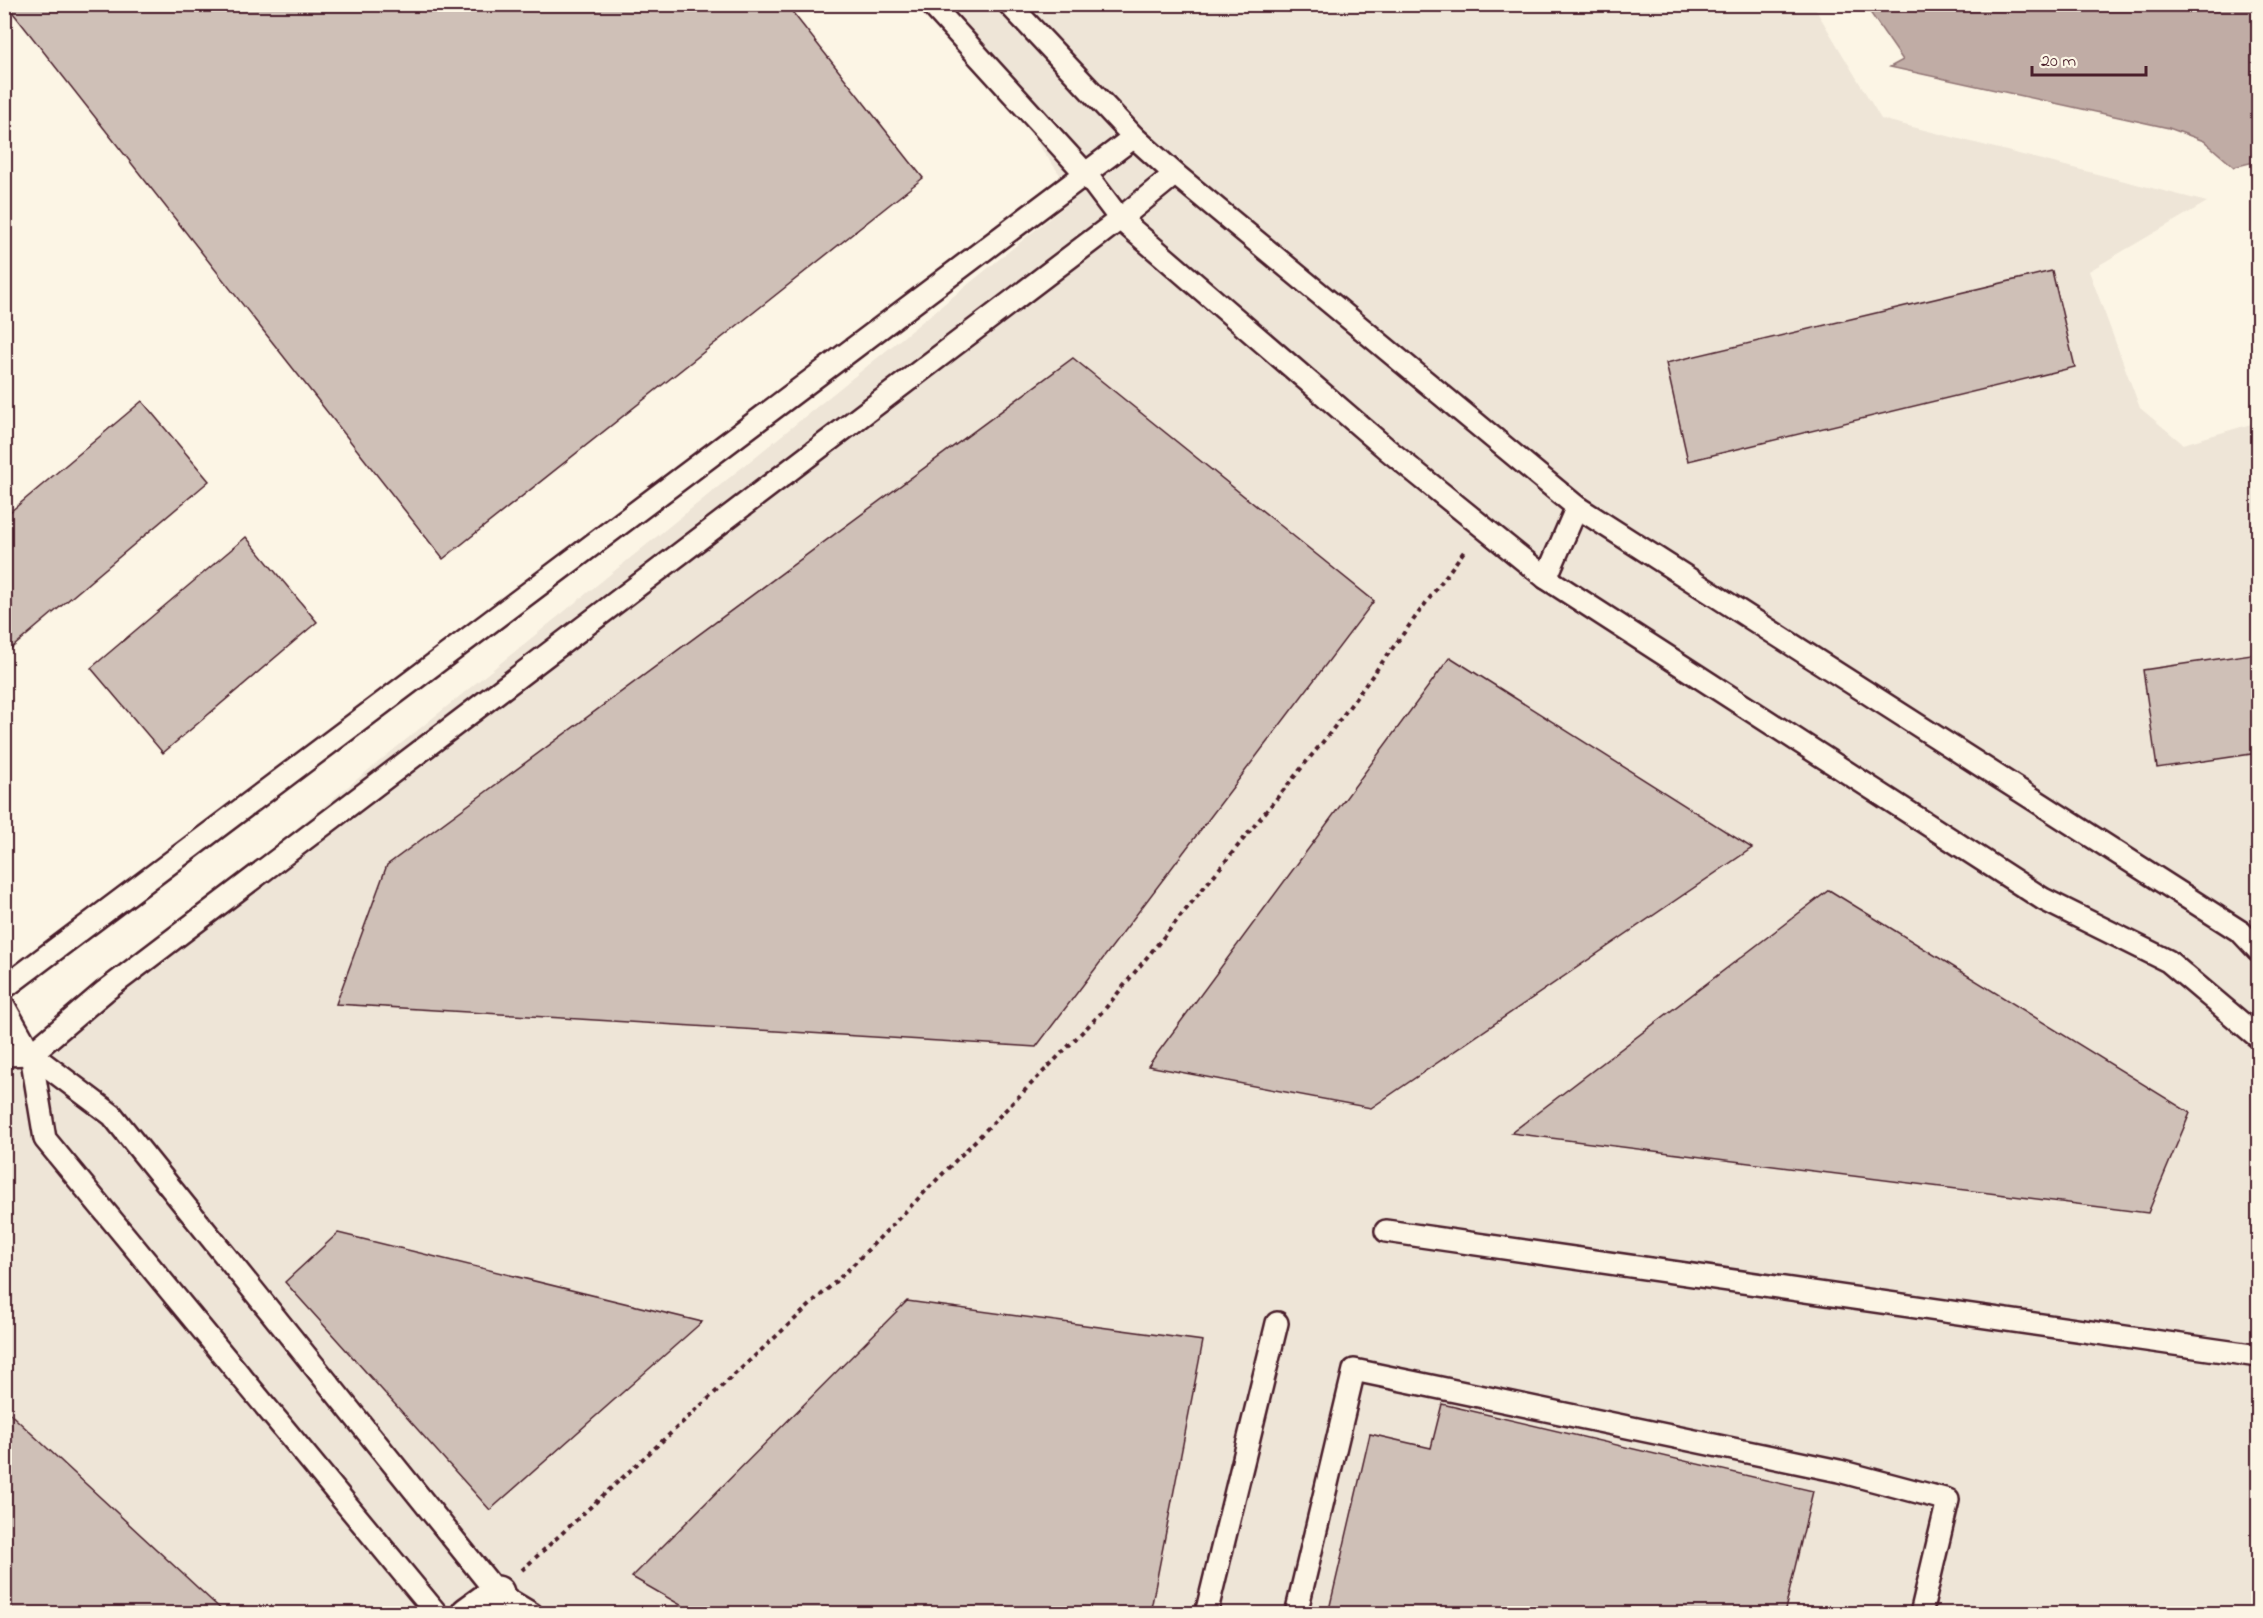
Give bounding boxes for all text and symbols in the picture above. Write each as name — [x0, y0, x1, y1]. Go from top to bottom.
scale bar — [2032, 39, 2146, 77]
text: 20 m — [2041, 49, 2076, 75]

